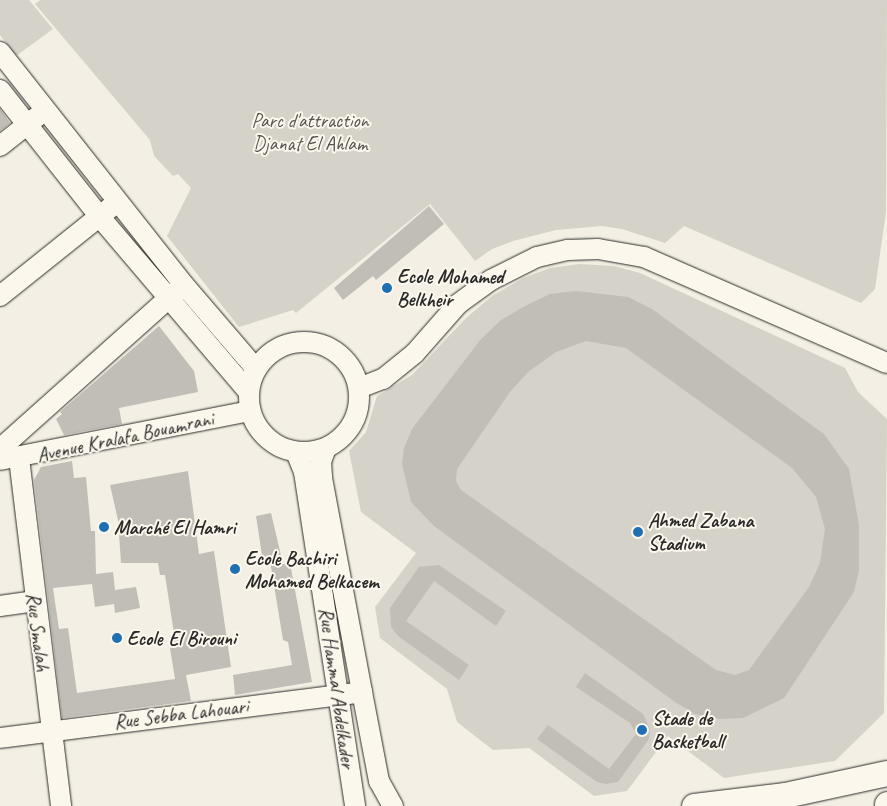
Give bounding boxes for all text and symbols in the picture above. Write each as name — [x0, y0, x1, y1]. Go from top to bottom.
park label: Parc d'attraction Djanat El Ahlam — [251, 108, 369, 155]
place label: Ecole Mohamed Belkheir — [397, 264, 504, 311]
marker: Ecole Mohamed Belkheir — [381, 282, 393, 294]
street label: Avenue Kralafa Bouamrani — [35, 407, 215, 467]
place label: Ahmed Zabana Stadium — [648, 508, 753, 555]
place label: Marché El Hamri — [114, 515, 234, 539]
marker: Marché El Hamri — [98, 521, 110, 533]
marker: Ahmed Zabana Stadium — [632, 526, 644, 538]
place label: Ecole Bachiri Mohamed Belkacem — [245, 546, 379, 593]
marker: Ecole Bachiri Mohamed Belkacem — [229, 563, 241, 575]
street label: Rue Smalah — [21, 591, 55, 673]
street label: Rue Hammal Abdelkader — [314, 606, 360, 770]
place label: Ecole El Birouni — [127, 626, 236, 650]
marker: Ecole El Birouni — [111, 632, 123, 644]
street label: Rue Sebba Lahouari — [112, 694, 250, 734]
place label: Stade de Basketball — [652, 706, 724, 753]
marker: Stade de Basketball — [636, 724, 648, 736]

